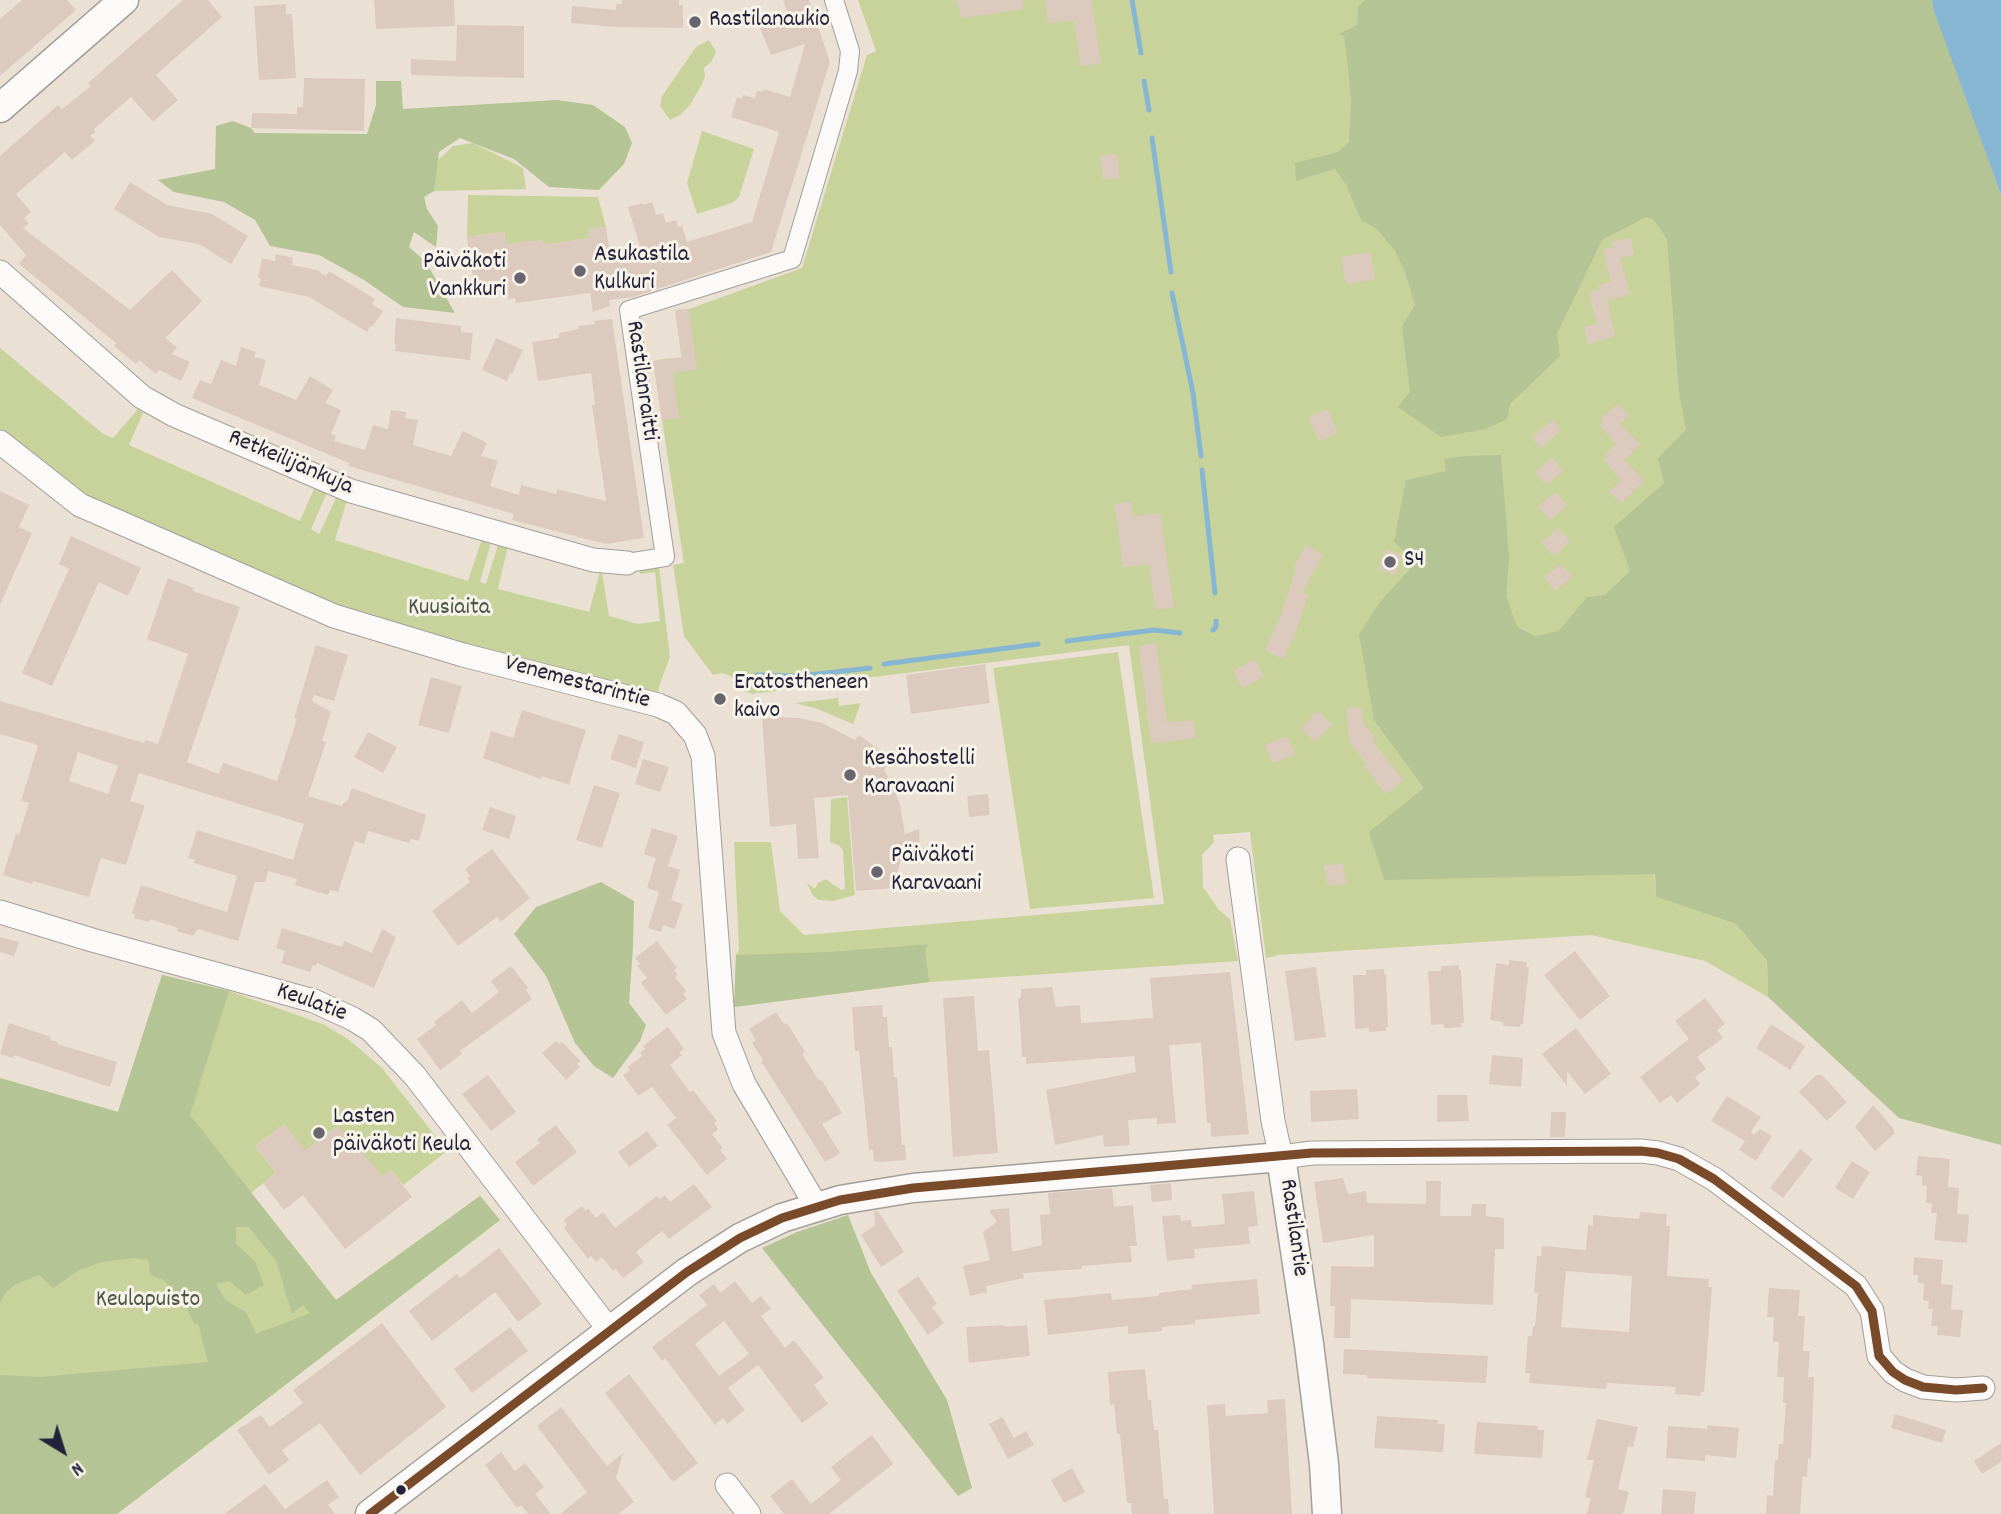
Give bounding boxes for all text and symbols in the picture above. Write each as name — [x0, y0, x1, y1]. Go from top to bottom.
place label: Rastilanaukio — [709, 8, 830, 36]
marker: Rastilanaukio — [687, 14, 703, 30]
place label: Asukastila Kulkuri — [594, 243, 689, 299]
place label: Päiväkoti Vankkuri — [423, 250, 506, 306]
marker: Asukastila Kulkuri — [572, 263, 588, 279]
marker: Päiväkoti Vankkuri — [512, 270, 528, 286]
street label: Rastilanraitti — [617, 319, 663, 443]
street label: Retkeilijänkuja — [223, 425, 357, 503]
place label: S4 — [1404, 548, 1425, 576]
marker: S4 — [1382, 554, 1398, 570]
park label: Kuusiaita — [408, 596, 490, 624]
street label: Venemestarintie — [501, 651, 653, 717]
place label: Eratostheneen kaivo — [734, 671, 868, 727]
marker: Eratostheneen kaivo — [712, 691, 728, 707]
place label: Kesähostelli Karavaani — [864, 747, 975, 803]
marker: Kesähostelli Karavaani — [842, 767, 858, 783]
place label: Päiväkoti Karavaani — [891, 844, 982, 900]
marker: Päiväkoti Karavaani — [869, 864, 885, 880]
street label: Keulatie — [272, 978, 350, 1030]
place label: Lasten päiväkoti Keula — [333, 1105, 471, 1161]
marker: Lasten päiväkoti Keula — [311, 1125, 327, 1141]
street label: Rastilantie — [1271, 1177, 1313, 1279]
park label: Keulapuisto — [96, 1288, 200, 1316]
north arrow — [28, 1416, 98, 1486]
text: N — [64, 1454, 88, 1481]
unlabelled marker — [394, 1483, 408, 1497]

